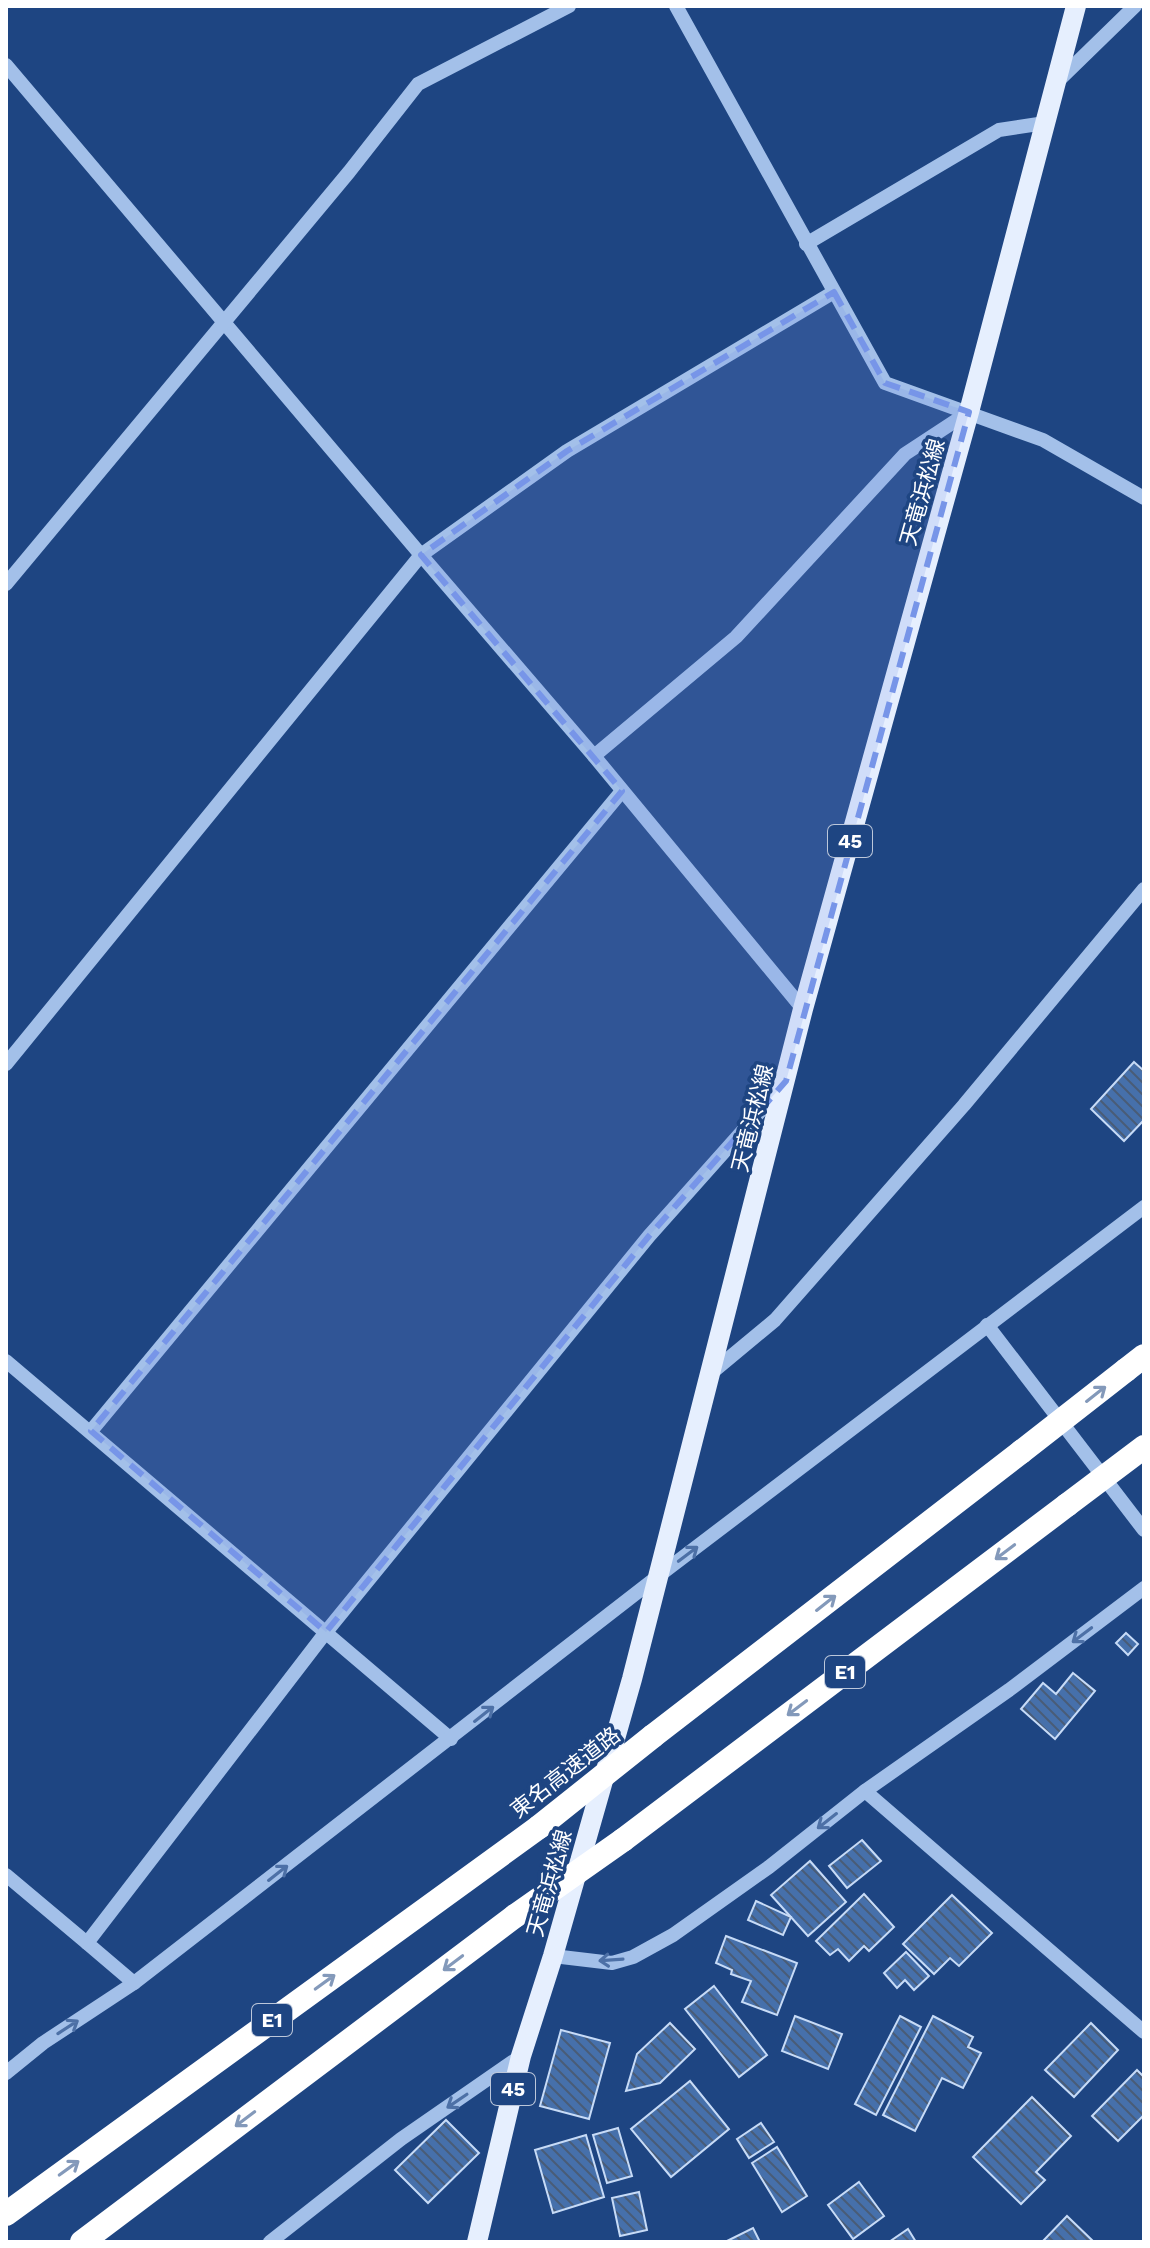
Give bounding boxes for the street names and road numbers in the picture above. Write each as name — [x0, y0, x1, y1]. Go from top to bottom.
street label: 天竜浜松線 — [895, 436, 950, 548]
road number: 45 — [828, 825, 872, 857]
street label: 天竜浜松線 — [727, 1062, 778, 1175]
road number: E1 — [825, 1656, 865, 1688]
street label: 東名高速道路 — [506, 1722, 625, 1823]
street label: 天竜浜松線 — [522, 1827, 577, 1939]
road number: E1 — [252, 2004, 292, 2036]
road number: 45 — [491, 2073, 535, 2105]

